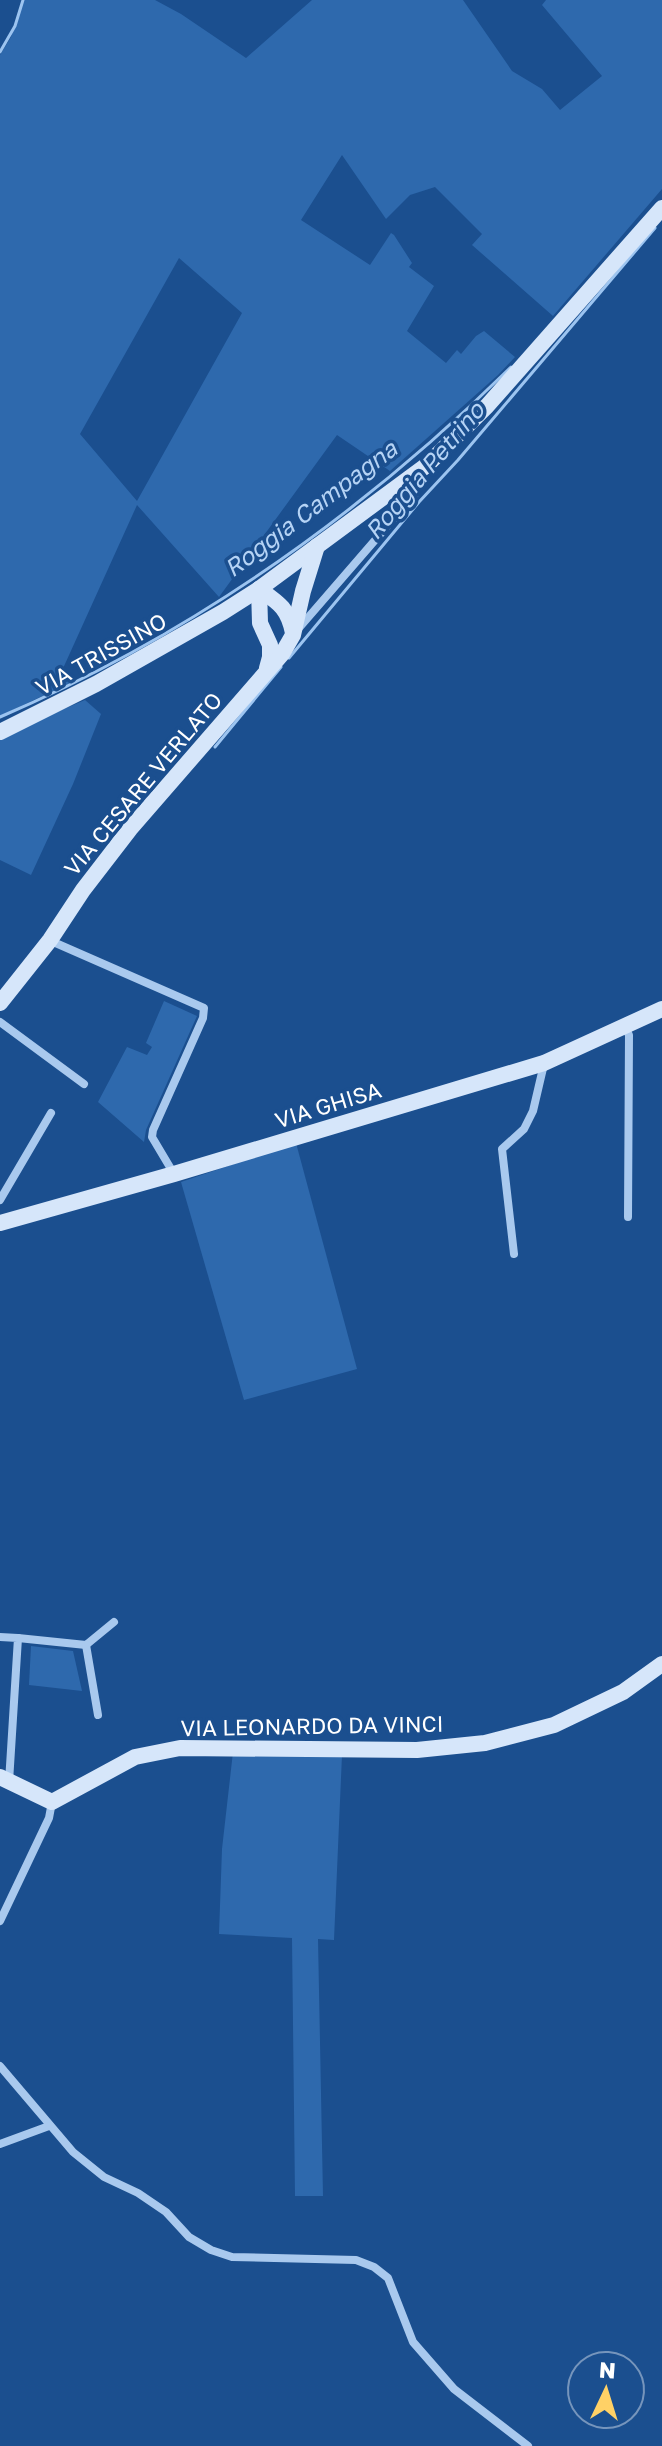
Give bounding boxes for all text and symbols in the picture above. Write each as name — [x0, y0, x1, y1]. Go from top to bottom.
water label: Roggia Petrino — [358, 394, 491, 545]
water label: Roggia Campagna — [218, 433, 404, 583]
street label: VIA TRISSINO — [31, 606, 171, 701]
street label: VIA CESARE VERLATO — [58, 686, 227, 881]
street label: VIA GHISA — [271, 1076, 384, 1133]
street label: VIA LEONARDO DA VINCI — [180, 1710, 444, 1741]
north arrow — [566, 2350, 646, 2430]
text: N — [598, 2355, 617, 2384]

